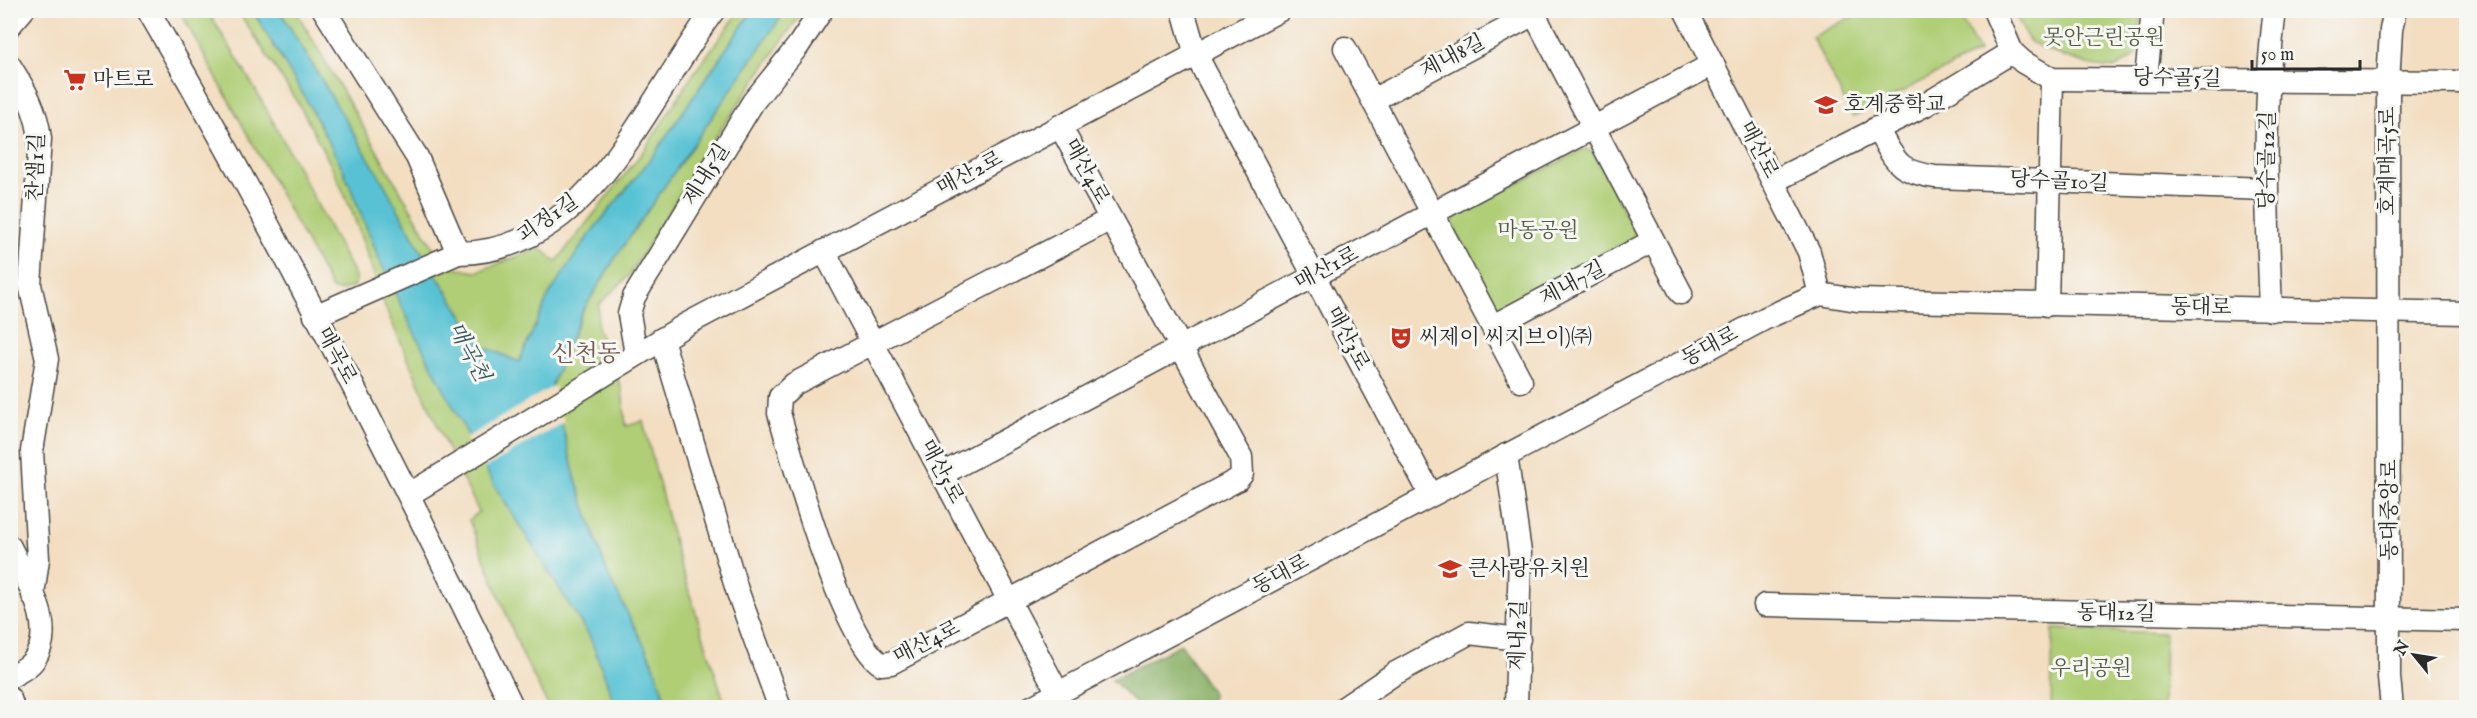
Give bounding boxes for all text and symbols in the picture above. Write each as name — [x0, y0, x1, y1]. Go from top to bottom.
park label: 못안근린공원 — [2043, 25, 2165, 52]
street label: 제내8길 — [1416, 29, 1490, 85]
scale bar — [2252, 33, 2360, 71]
text: 50 m — [2261, 44, 2294, 67]
street label: 당수골5길 — [2132, 65, 2222, 93]
supermarket icon: 마트로 — [62, 67, 88, 93]
place label: 마트로 — [93, 67, 154, 94]
school or university icon: 호계중학교 — [1813, 92, 1839, 118]
place label: 호계중학교 — [1844, 92, 1945, 119]
street label: 호계매곡5로 — [2375, 106, 2402, 216]
street label: 당수골12길 — [2254, 110, 2282, 210]
street label: 매산로 — [1732, 117, 1784, 183]
street label: 찬샘1길 — [22, 132, 52, 202]
street label: 매산4로 — [1057, 134, 1115, 210]
street label: 제내5길 — [677, 139, 737, 211]
street label: 매산2로 — [932, 145, 1008, 203]
street label: 당수골10길 — [2009, 166, 2109, 198]
street label: 괴정1길 — [512, 188, 584, 250]
park label: 마동공원 — [1497, 218, 1579, 245]
street label: 매산1로 — [1290, 241, 1364, 297]
street label: 제내7길 — [1535, 255, 1611, 313]
street label: 동대로 — [2170, 294, 2232, 322]
street label: 매산3로 — [1319, 302, 1375, 376]
water label: 매곡천 — [441, 317, 496, 388]
street label: 동대로 — [1677, 321, 1743, 373]
street label: 매곡로 — [310, 323, 362, 389]
theatre icon: 씨제이 씨지브이)㈜ — [1388, 325, 1414, 351]
place label: 씨제이 씨지브이)㈜ — [1419, 325, 1592, 352]
district label: 신천동 — [551, 339, 621, 370]
street label: 매산5로 — [913, 435, 969, 509]
street label: 동대중앙로 — [2377, 459, 2404, 561]
street label: 동대로 — [1248, 549, 1314, 601]
school or university icon: 큰사랑유치원 — [1437, 556, 1463, 582]
place label: 큰사랑유치원 — [1468, 556, 1590, 583]
street label: 제내2길 — [1504, 599, 1534, 671]
street label: 동대12길 — [2076, 600, 2156, 628]
street label: 매산4로 — [889, 615, 965, 671]
north arrow — [2384, 625, 2444, 685]
text: N — [2390, 637, 2415, 660]
park label: 우리공원 — [2050, 656, 2132, 683]

